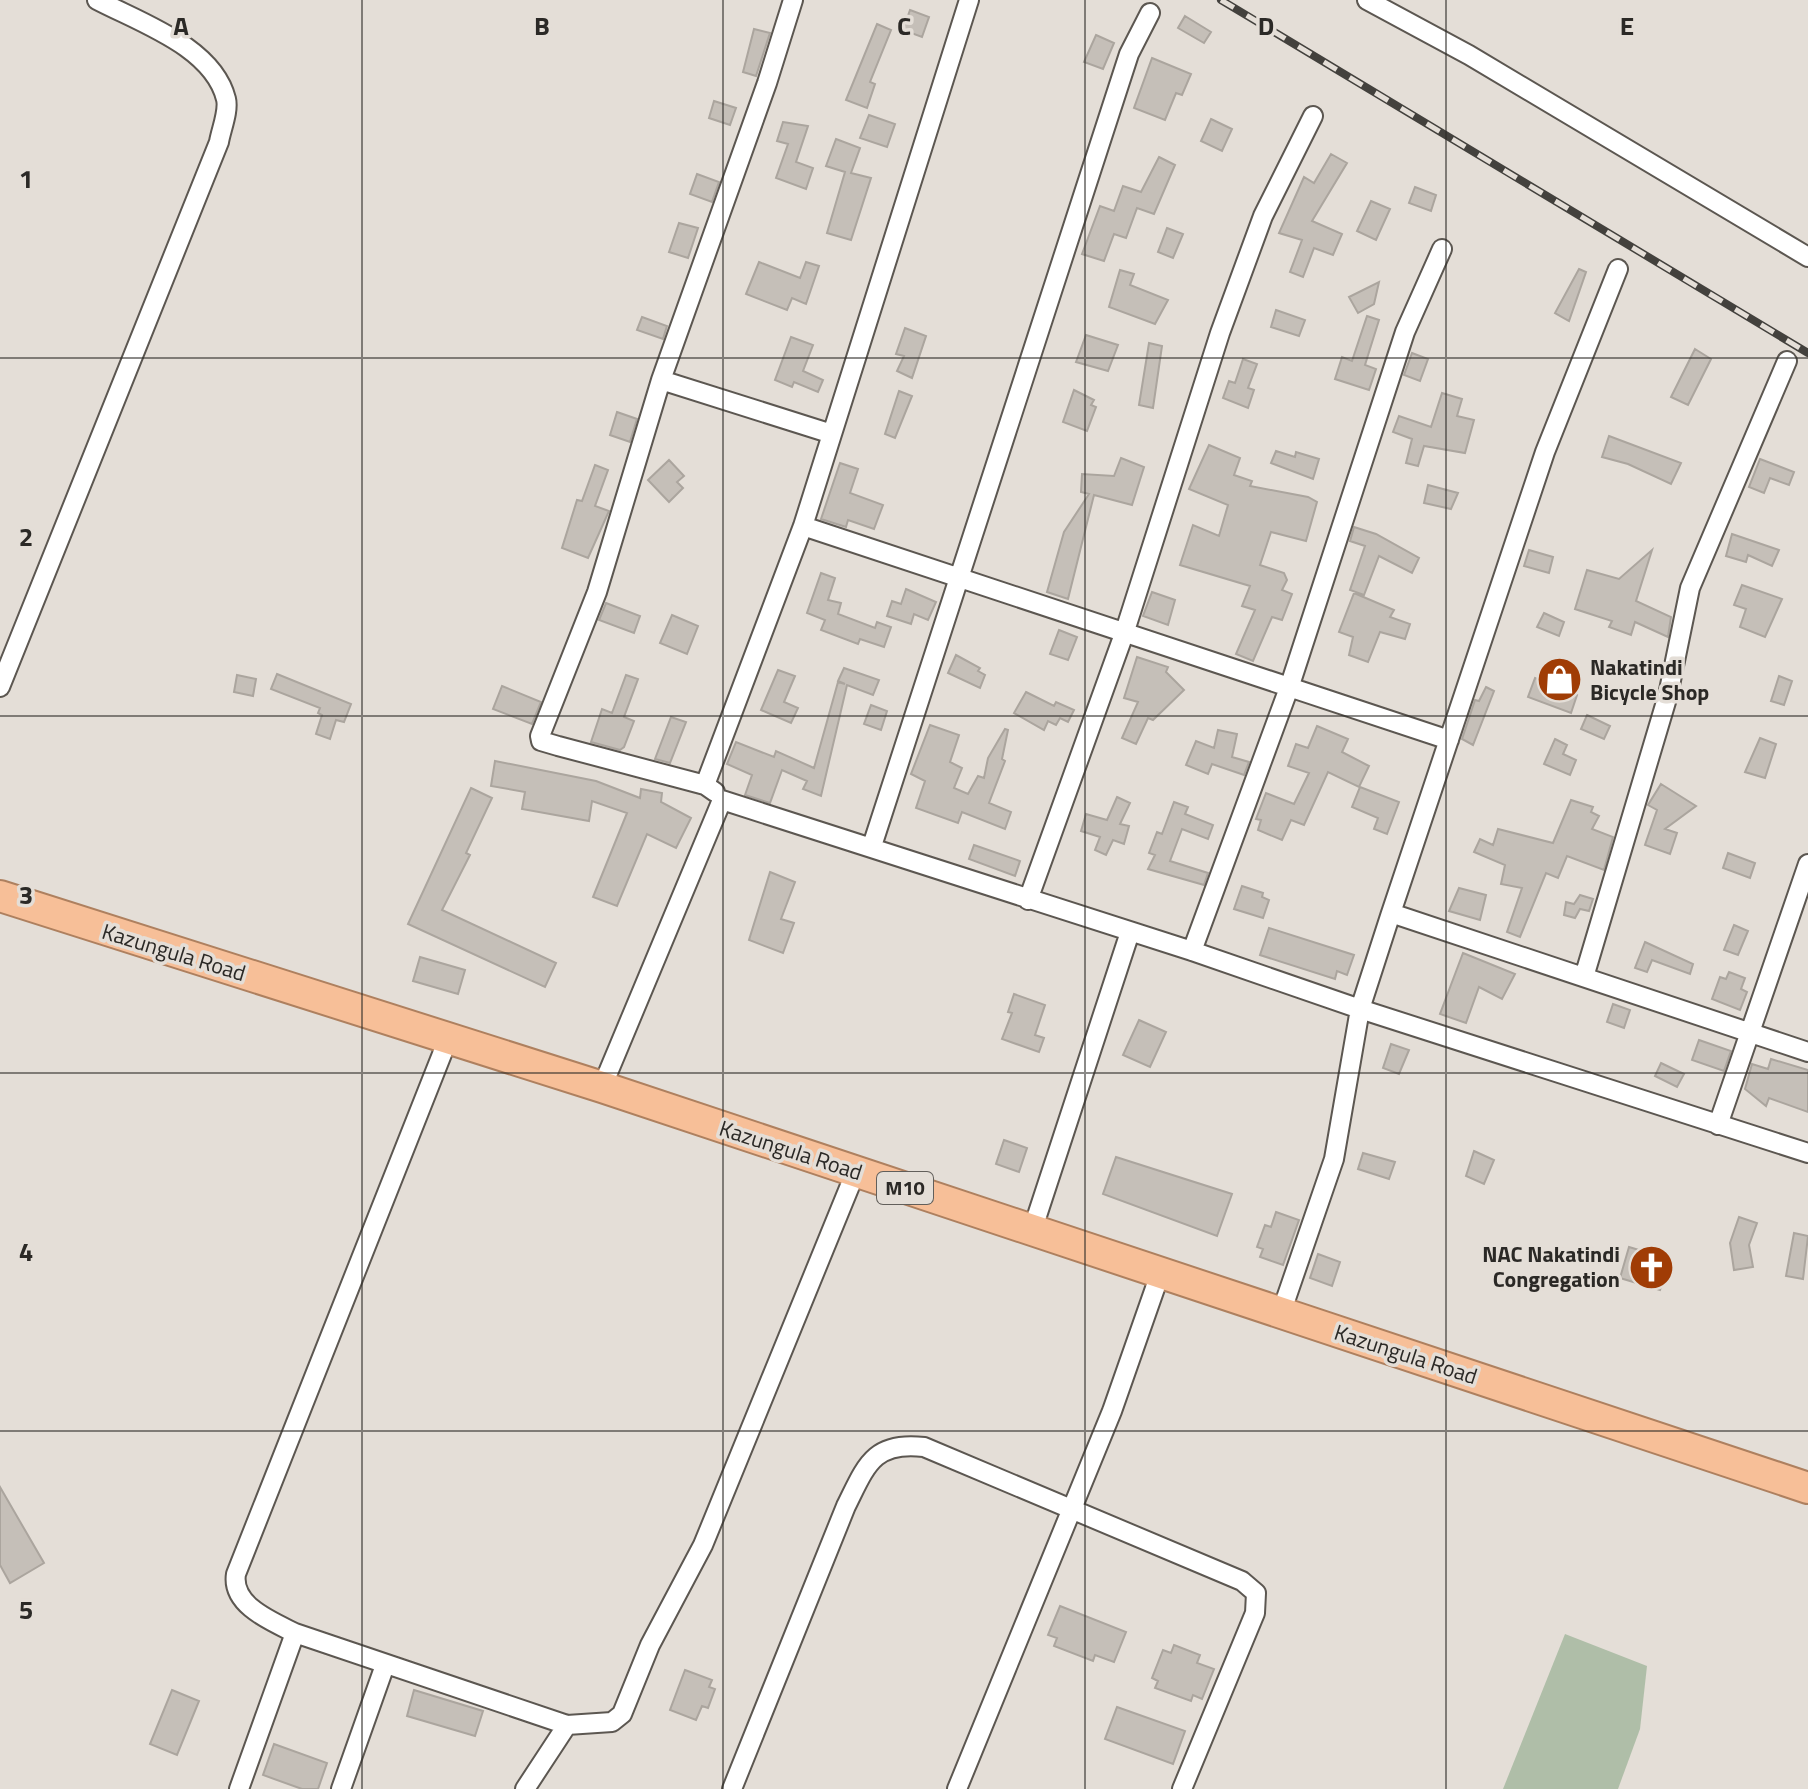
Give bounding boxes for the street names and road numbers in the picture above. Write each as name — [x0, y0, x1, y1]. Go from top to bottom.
street label: Kazungula Road — [98, 914, 250, 990]
street label: Kazungula Road — [715, 1111, 867, 1189]
road number: M10 — [877, 1172, 933, 1204]
street label: Kazungula Road — [1330, 1315, 1482, 1393]

